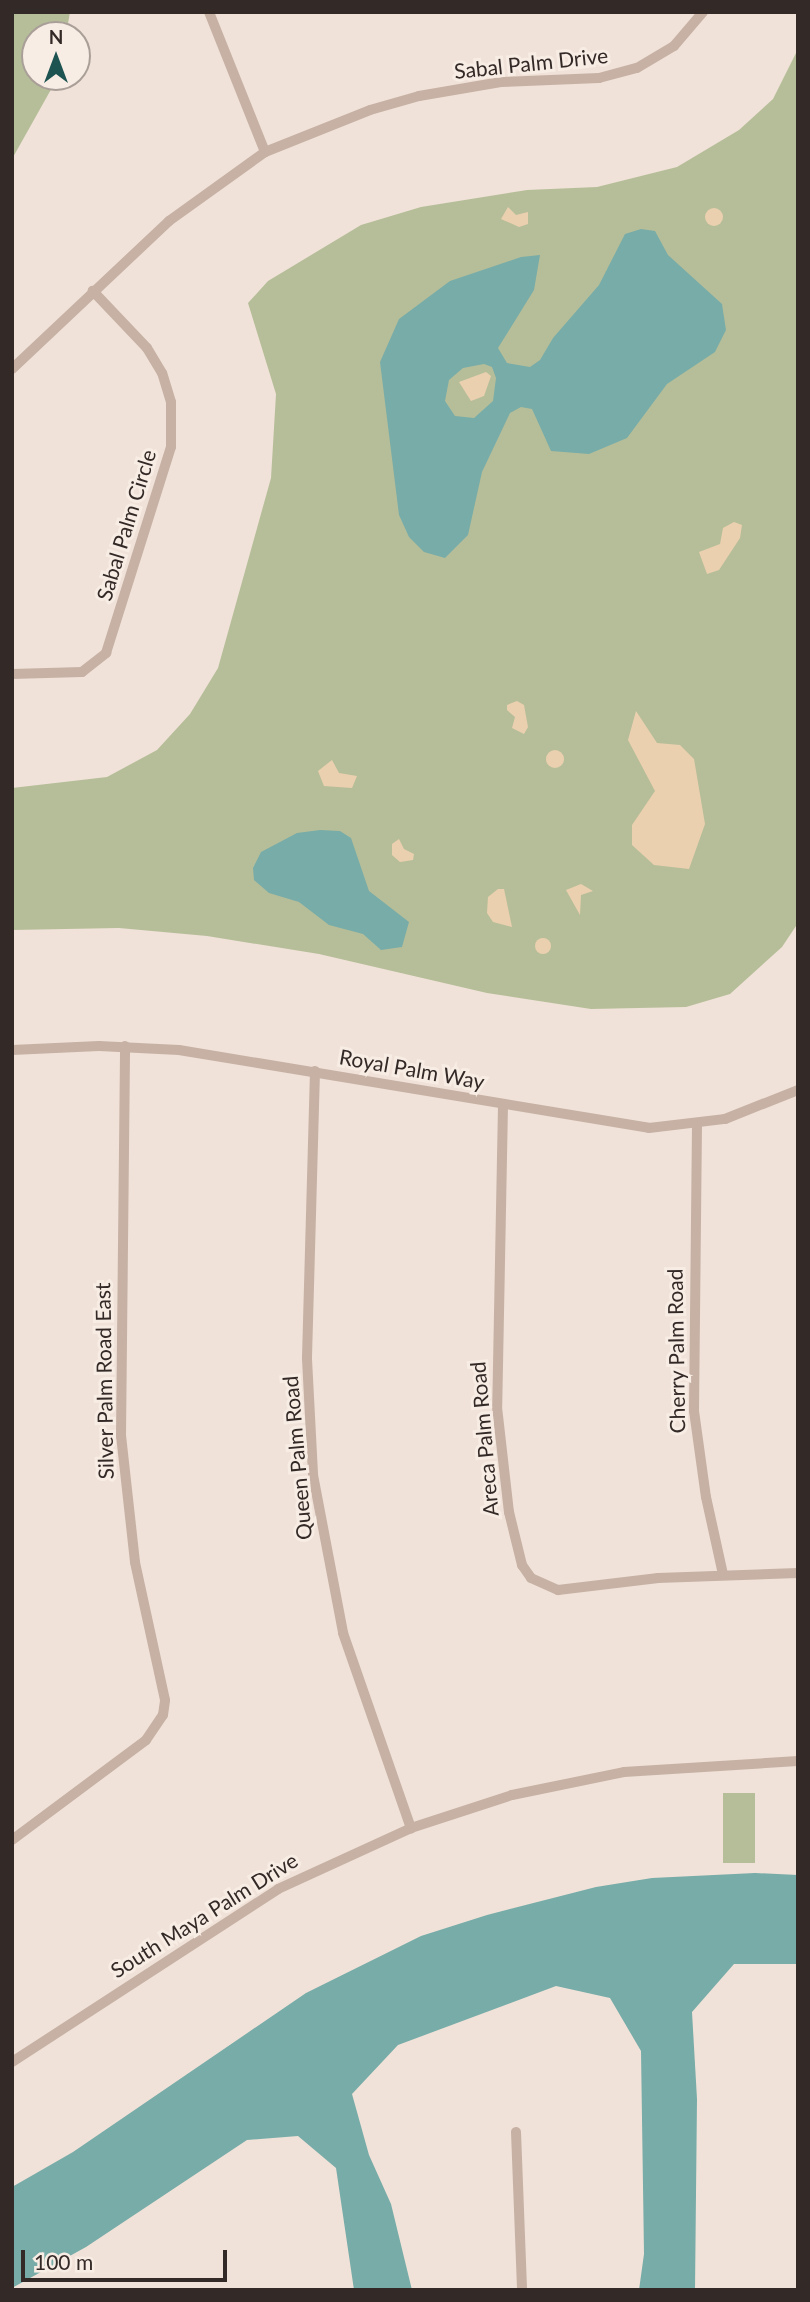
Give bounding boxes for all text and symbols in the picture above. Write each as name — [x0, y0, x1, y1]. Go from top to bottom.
north arrow — [21, 21, 91, 91]
text: N — [49, 25, 63, 48]
street label: Sabal Palm Drive — [453, 42, 609, 84]
street label: Sabal Palm Circle — [91, 446, 161, 604]
street label: Royal Palm Way — [337, 1044, 487, 1094]
street label: Cherry Palm Road — [662, 1268, 690, 1434]
street label: Silver Palm Road East — [90, 1282, 118, 1480]
street label: Areca Palm Road — [465, 1361, 503, 1517]
street label: Queen Palm Road — [277, 1375, 317, 1541]
street label: South Maya Palm Drive — [106, 1847, 302, 1983]
scale bar — [24, 2236, 231, 2280]
text: 100 m — [34, 2249, 93, 2274]

